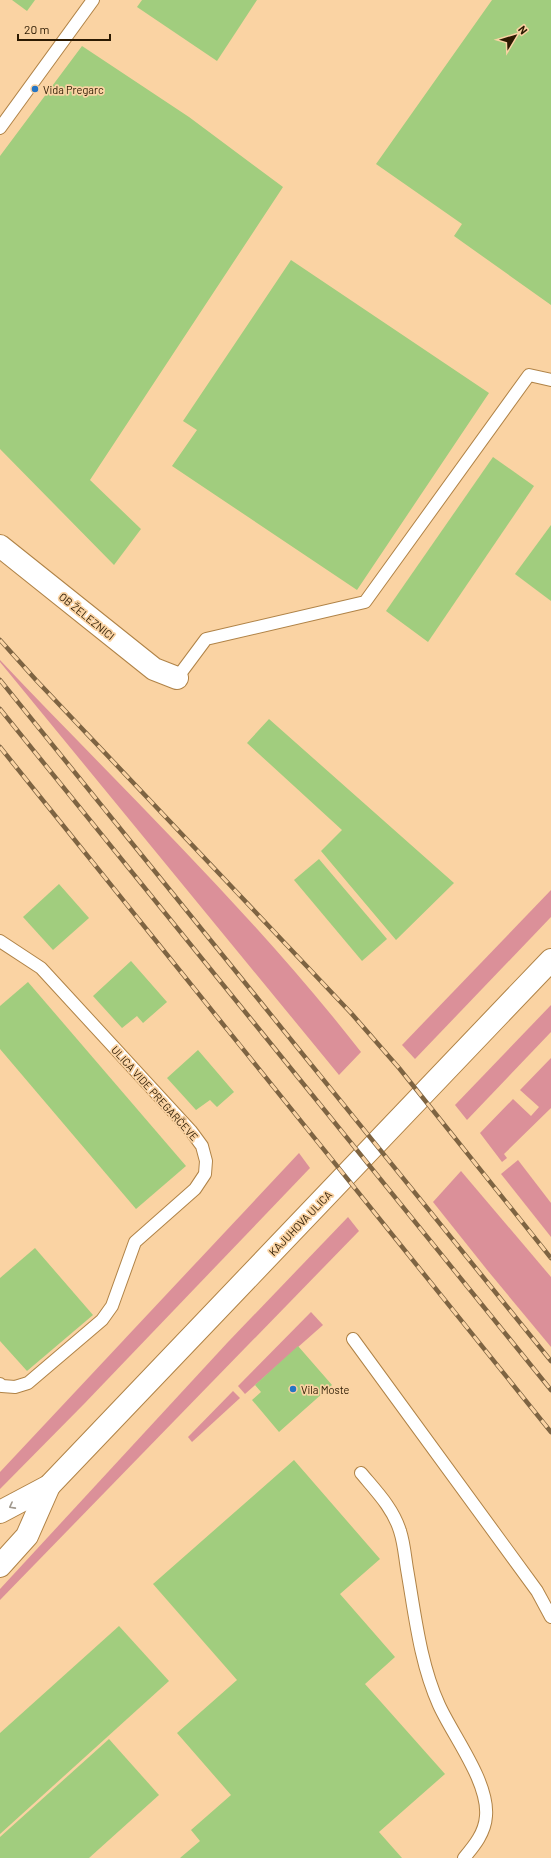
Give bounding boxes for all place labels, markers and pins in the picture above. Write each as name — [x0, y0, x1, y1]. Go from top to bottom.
place label: Vida Pregarc — [43, 83, 104, 96]
marker: Vida Pregarc — [30, 84, 40, 94]
place label: Vila Moste — [301, 1383, 350, 1396]
marker: Vila Moste — [288, 1384, 298, 1394]

